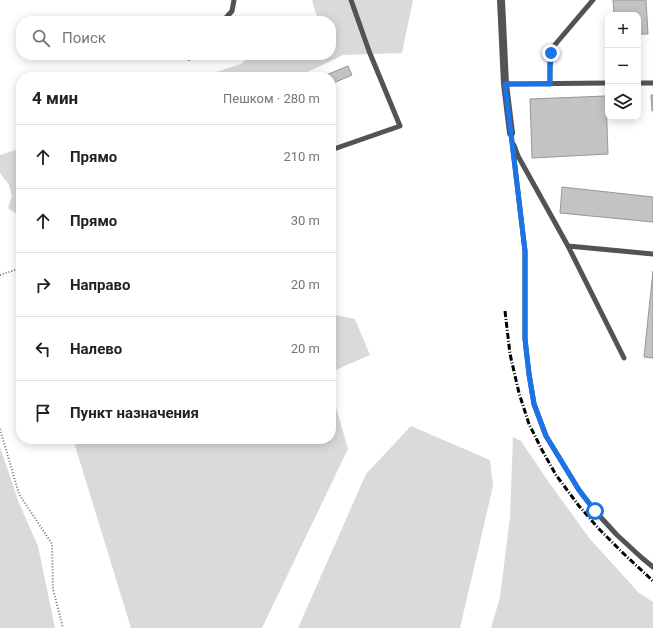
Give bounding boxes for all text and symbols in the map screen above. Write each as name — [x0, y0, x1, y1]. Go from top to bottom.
map controls — [605, 12, 641, 120]
button: + — [605, 12, 641, 48]
search box — [16, 16, 336, 60]
icon: search — [30, 27, 52, 49]
text: Поиск — [62, 29, 106, 47]
route end — [542, 44, 560, 62]
button: − — [605, 48, 641, 84]
button: layers — [605, 84, 641, 120]
text: 4 мин — [32, 88, 78, 108]
text: Пешком · 280 m — [223, 91, 320, 106]
icon: ahead — [32, 146, 54, 168]
text: Прямо — [70, 148, 117, 166]
text: 210 m — [283, 149, 320, 164]
icon: ahead — [32, 210, 54, 232]
text: Прямо — [70, 212, 117, 230]
text: 30 m — [291, 213, 320, 228]
icon: right — [32, 274, 54, 296]
text: Направо — [70, 276, 131, 294]
text: 20 m — [291, 277, 320, 292]
icon: left — [32, 338, 54, 360]
text: Налево — [70, 340, 122, 358]
text: 20 m — [291, 341, 320, 356]
icon: arrive — [32, 402, 54, 424]
text: Пункт назначения — [70, 404, 199, 422]
route start — [586, 502, 604, 520]

